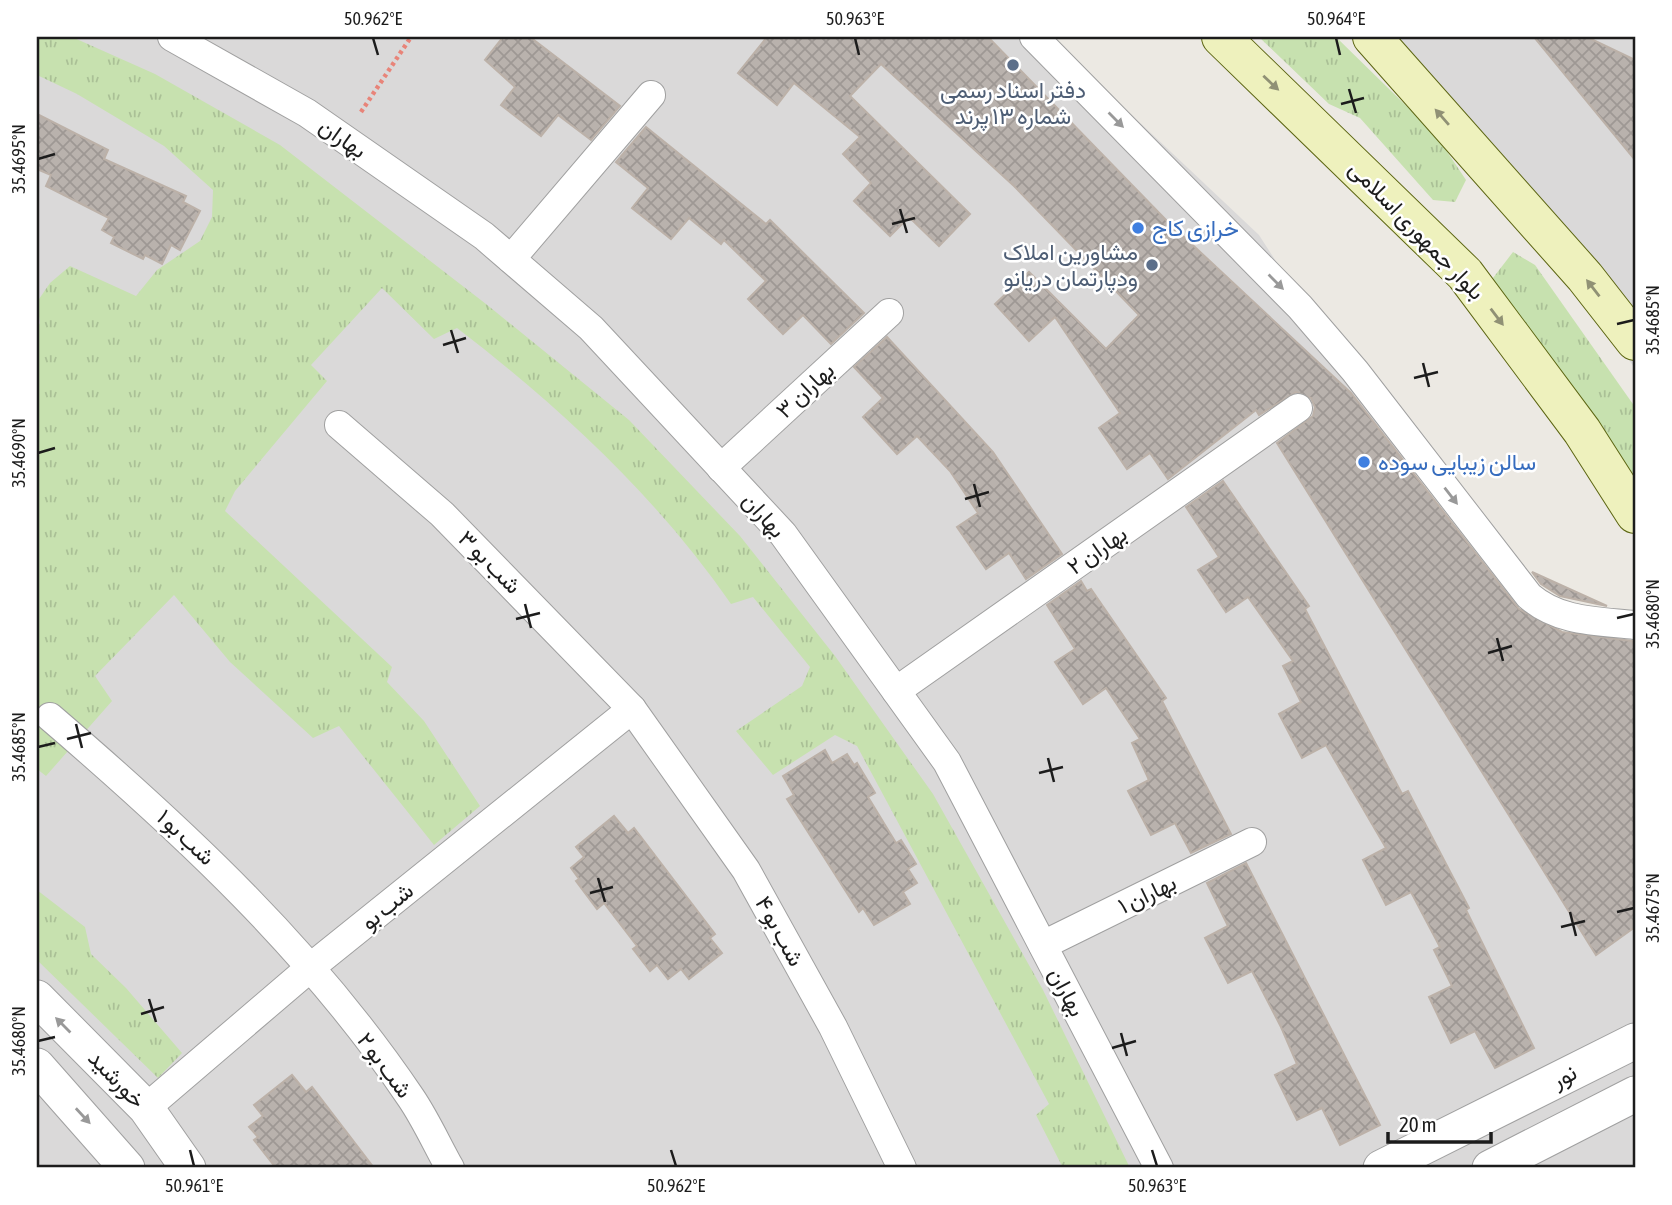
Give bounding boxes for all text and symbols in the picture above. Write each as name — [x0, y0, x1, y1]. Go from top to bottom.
text: 50.962°E — [344, 8, 402, 29]
text: 50.963°E — [826, 8, 884, 29]
text: 50.964°E — [1307, 8, 1365, 29]
marker: دفتر اسناد رسمی شماره ۱۳ پرند — [1005, 57, 1021, 73]
one-way arrow — [1262, 75, 1280, 91]
place label: دفتر اسناد رسمی شماره ۱۳ پرند — [940, 77, 1086, 132]
one-way arrow — [1435, 109, 1451, 126]
one-way arrow — [1108, 112, 1125, 129]
street label: بهاران — [313, 113, 372, 165]
text: 35.4695°N — [8, 124, 29, 194]
street label: بلوار جمهوری اسلامی — [1343, 155, 1490, 306]
place label: خرازی کاج — [1152, 215, 1239, 244]
marker: خرازی کاج — [1130, 220, 1146, 236]
place label: مشاورین املاک ودپارتمان دریانو — [1003, 239, 1138, 294]
marker: مشاورین املاک ودپارتمان دریانو — [1144, 257, 1160, 273]
one-way arrow — [1267, 274, 1284, 291]
one-way arrow — [1586, 279, 1601, 296]
text: 35.4685°N — [1642, 285, 1663, 355]
one-way arrow — [1490, 308, 1504, 326]
street label: بهاران ۳ — [771, 357, 841, 425]
text: 35.4690°N — [8, 418, 29, 488]
place label: سالن زیبایی سوده — [1378, 449, 1536, 477]
marker: سالن زیبایی سوده — [1356, 454, 1372, 470]
street label: بهاران — [736, 487, 791, 544]
one-way arrow — [1443, 487, 1457, 505]
street label: بهاران ۲ — [1062, 520, 1133, 581]
street label: شب بو ۳ — [452, 525, 527, 600]
text: 35.4680°N — [1642, 579, 1663, 649]
text: 35.4685°N — [8, 712, 29, 782]
street label: شب بو ۱ — [150, 804, 220, 872]
street label: بهاران ۱ — [1114, 869, 1181, 921]
text: 35.4675°N — [1642, 873, 1663, 943]
street label: شب بو — [356, 877, 420, 936]
street label: شب بو ۴ — [748, 891, 810, 971]
street label: بهاران — [1042, 963, 1091, 1022]
text: 35.4680°N — [8, 1006, 29, 1076]
one-way arrow — [56, 1017, 72, 1034]
street label: شب بو ۲ — [350, 1027, 418, 1104]
street label: خورشید — [82, 1045, 151, 1115]
street label: نور — [1546, 1059, 1582, 1095]
scale bar — [1388, 1100, 1492, 1144]
one-way arrow — [75, 1107, 91, 1125]
text: 20 m — [1399, 1112, 1437, 1136]
text: 50.961°E — [165, 1175, 223, 1196]
text: 50.962°E — [647, 1175, 705, 1196]
text: 50.963°E — [1128, 1175, 1186, 1196]

